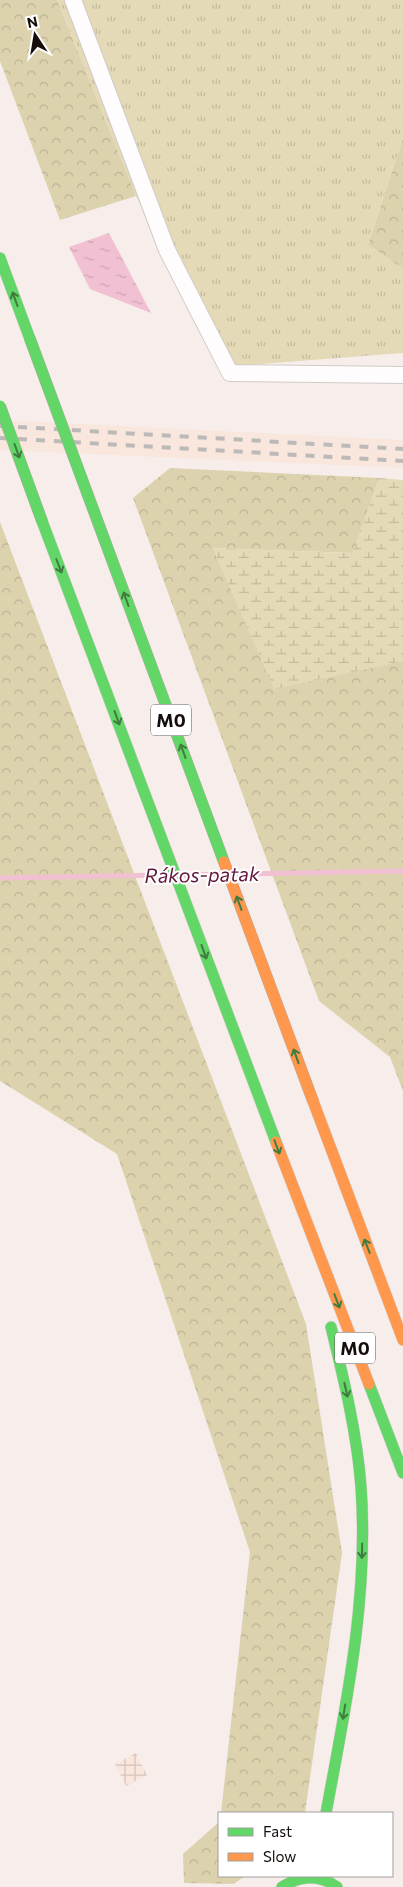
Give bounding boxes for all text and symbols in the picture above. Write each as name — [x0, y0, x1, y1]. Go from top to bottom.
north arrow — [10, 10, 60, 60]
text: N — [25, 12, 39, 31]
one-way arrow — [10, 291, 19, 307]
one-way arrow — [13, 443, 22, 459]
one-way arrow — [55, 558, 64, 573]
one-way arrow — [121, 591, 130, 606]
road number: M0 — [151, 704, 191, 736]
one-way arrow — [113, 710, 122, 725]
one-way arrow — [178, 744, 187, 759]
water label: Rákos-patak — [144, 861, 261, 887]
one-way arrow — [234, 896, 243, 912]
one-way arrow — [200, 944, 209, 960]
one-way arrow — [291, 1049, 300, 1064]
one-way arrow — [273, 1139, 282, 1154]
one-way arrow — [362, 1238, 371, 1254]
one-way arrow — [333, 1293, 342, 1309]
road number: M0 — [335, 1332, 375, 1364]
one-way arrow — [342, 1381, 352, 1397]
one-way arrow — [357, 1542, 367, 1559]
one-way arrow — [339, 1704, 349, 1720]
legend — [218, 1812, 393, 1877]
text: Fast — [263, 1822, 292, 1840]
text: Slow — [263, 1847, 296, 1865]

